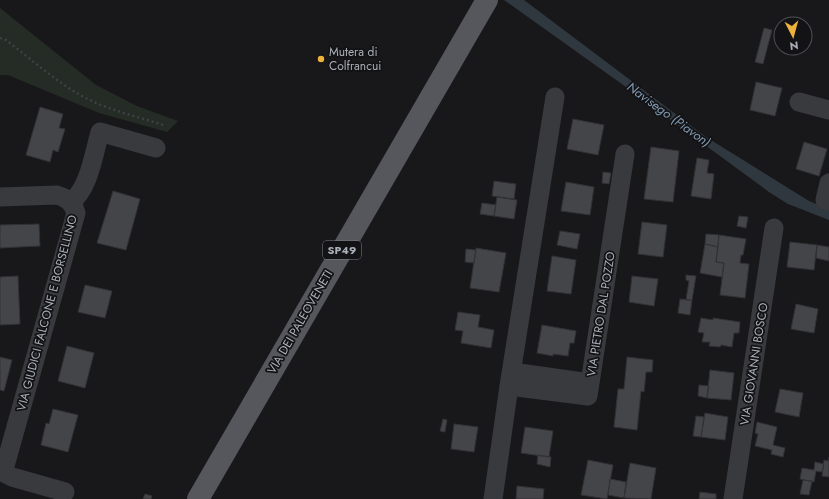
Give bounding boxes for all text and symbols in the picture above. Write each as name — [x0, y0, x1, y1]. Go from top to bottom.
north arrow — [773, 16, 813, 56]
text: N — [789, 38, 799, 54]
place label: Mutera di Colfrancui — [329, 43, 381, 75]
marker: Mutera di Colfrancui — [316, 54, 326, 64]
water label: Navisego (Piavon) — [623, 78, 715, 151]
street label: VIA GIUDICI FALCONE E BORSELLINO — [12, 213, 82, 413]
road number: SP49 — [323, 241, 361, 259]
street label: VIA PIETRO DAL POZZO — [582, 250, 620, 378]
street label: VIA DEI PALEOVENETI — [263, 267, 337, 377]
street label: VIA GIOVANNI BOSCO — [735, 301, 773, 427]

